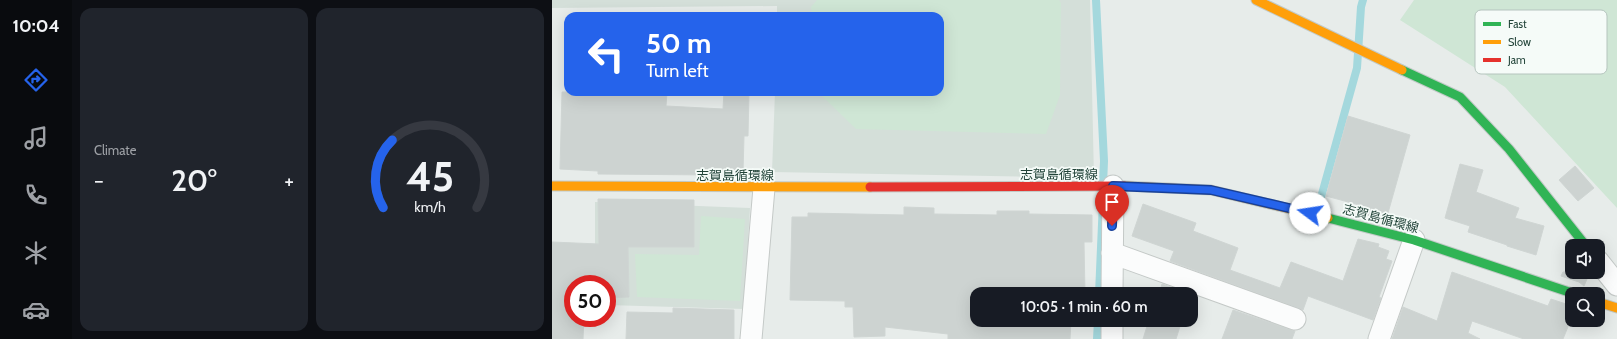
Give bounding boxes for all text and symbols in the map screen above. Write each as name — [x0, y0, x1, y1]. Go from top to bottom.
legend — [1475, 10, 1607, 74]
text: 10:04 — [12, 15, 60, 37]
text: Fast — [1508, 17, 1527, 31]
text: 50 m — [646, 26, 711, 60]
icon: left — [580, 28, 632, 80]
text: Slow — [1508, 35, 1531, 49]
text: Jam — [1507, 53, 1526, 67]
text: Turn left — [646, 60, 709, 82]
icon: directions — [22, 66, 50, 94]
icon: music — [22, 124, 50, 152]
text: Climate — [94, 142, 136, 158]
text: 45 — [406, 150, 454, 200]
text: 20° — [171, 162, 217, 199]
street label: 志賀島循環線 — [1020, 166, 1098, 182]
text: − — [94, 167, 104, 194]
text: + — [284, 167, 294, 194]
street label: 志賀島循環線 — [696, 167, 774, 183]
icon: phone — [22, 181, 50, 209]
pin — [1095, 185, 1129, 226]
icon: arrive — [1101, 191, 1123, 213]
position arrow — [1289, 192, 1331, 234]
text: km/h — [414, 197, 446, 215]
street label: 志賀島循環線 — [1341, 200, 1421, 236]
icon: climate — [22, 239, 50, 267]
map controls — [1565, 239, 1605, 327]
button: sound — [1565, 239, 1605, 279]
speed limit sign: 50 — [564, 275, 616, 327]
button: search — [1565, 287, 1605, 327]
icon: car — [22, 296, 50, 324]
text: 10:05 · 1 min · 60 m — [1020, 298, 1148, 316]

